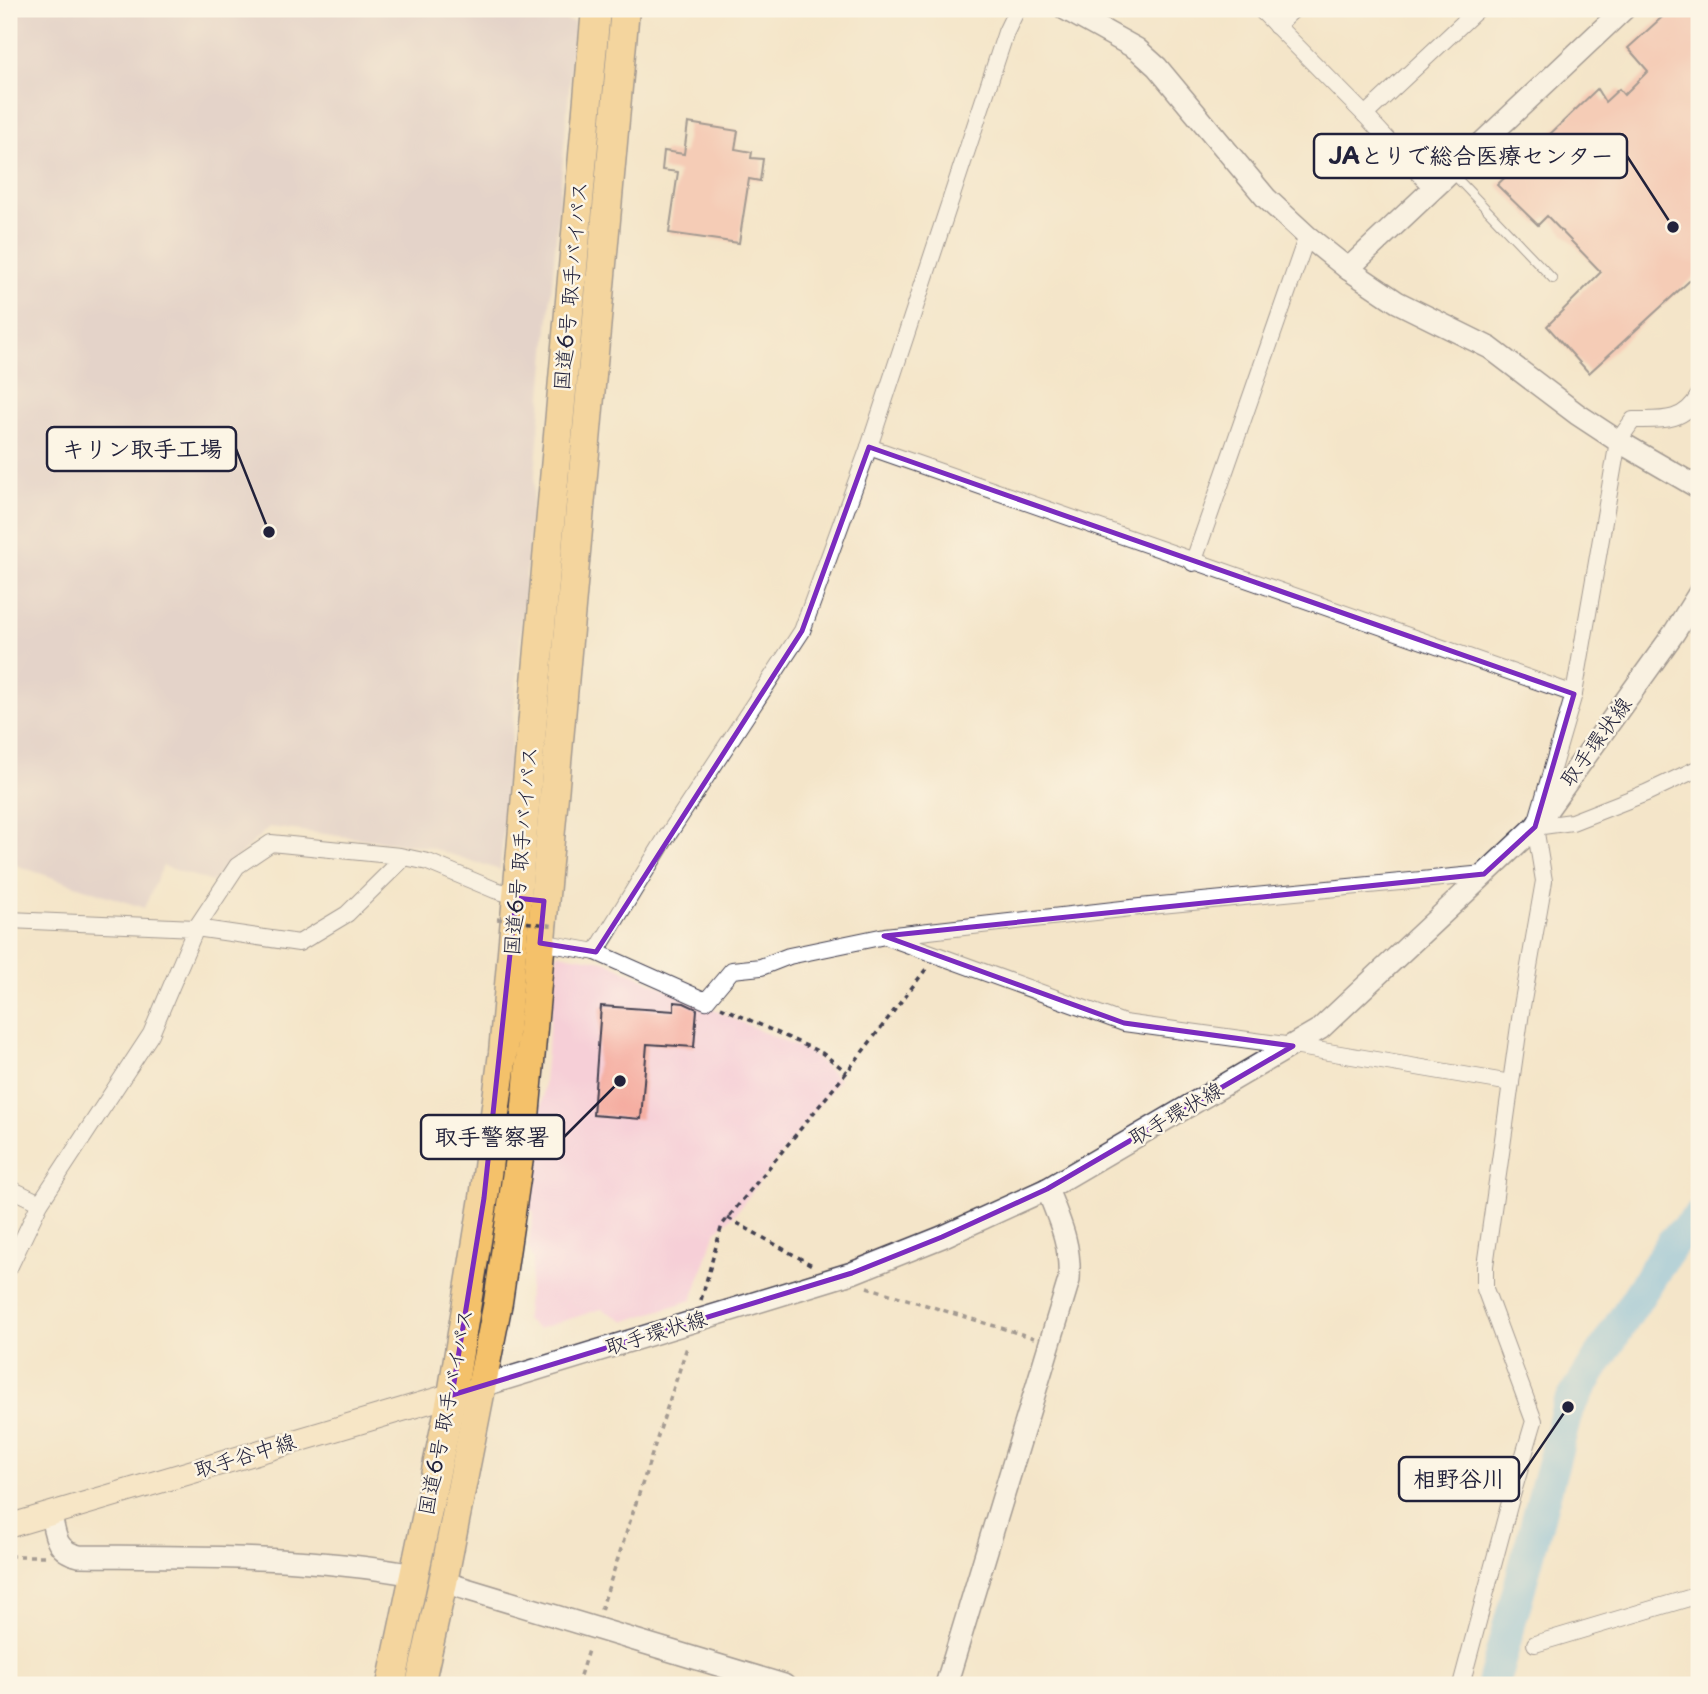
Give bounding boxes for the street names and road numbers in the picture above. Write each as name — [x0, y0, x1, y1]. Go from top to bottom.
street label: 国道6号 取手バイパス — [544, 180, 594, 392]
street label: 取手環状線 — [1551, 689, 1638, 793]
street label: 国道6号 取手バイパス — [494, 745, 544, 957]
street label: 取手環状線 — [1122, 1072, 1228, 1152]
street label: 取手環状線 — [601, 1300, 710, 1362]
street label: 国道6号 取手バイパス — [408, 1305, 480, 1518]
street label: 取手谷中線 — [190, 1423, 299, 1485]

